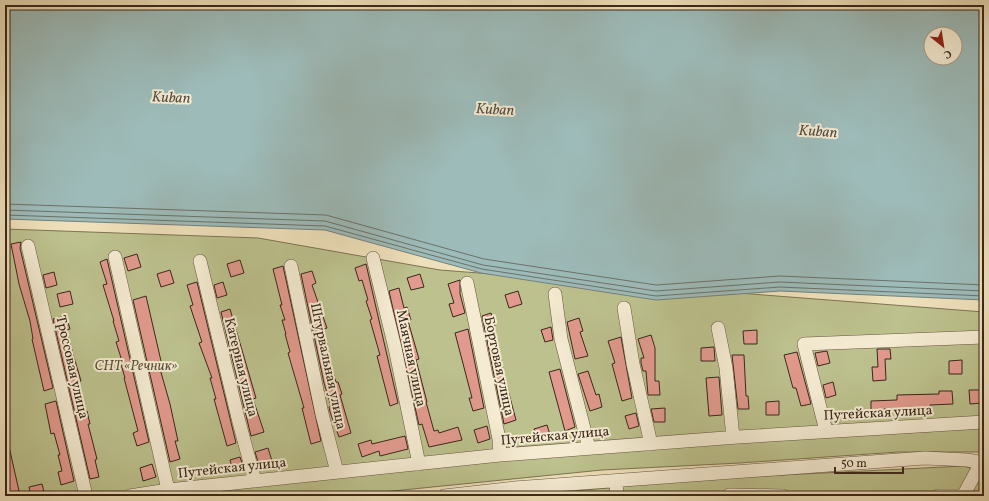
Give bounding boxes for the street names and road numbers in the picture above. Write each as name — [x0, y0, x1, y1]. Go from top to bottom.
street label: Штурвальная улица — [305, 301, 350, 431]
street label: Маячная улица — [391, 308, 430, 409]
street label: Троссовая улица — [50, 314, 93, 421]
street label: Бортовая улица — [479, 315, 518, 418]
street label: Катерная улица — [219, 316, 262, 419]
street label: Путейская улица — [823, 401, 933, 426]
street label: Путейская улица — [500, 422, 610, 451]
street label: Путейская улица — [177, 453, 287, 484]

